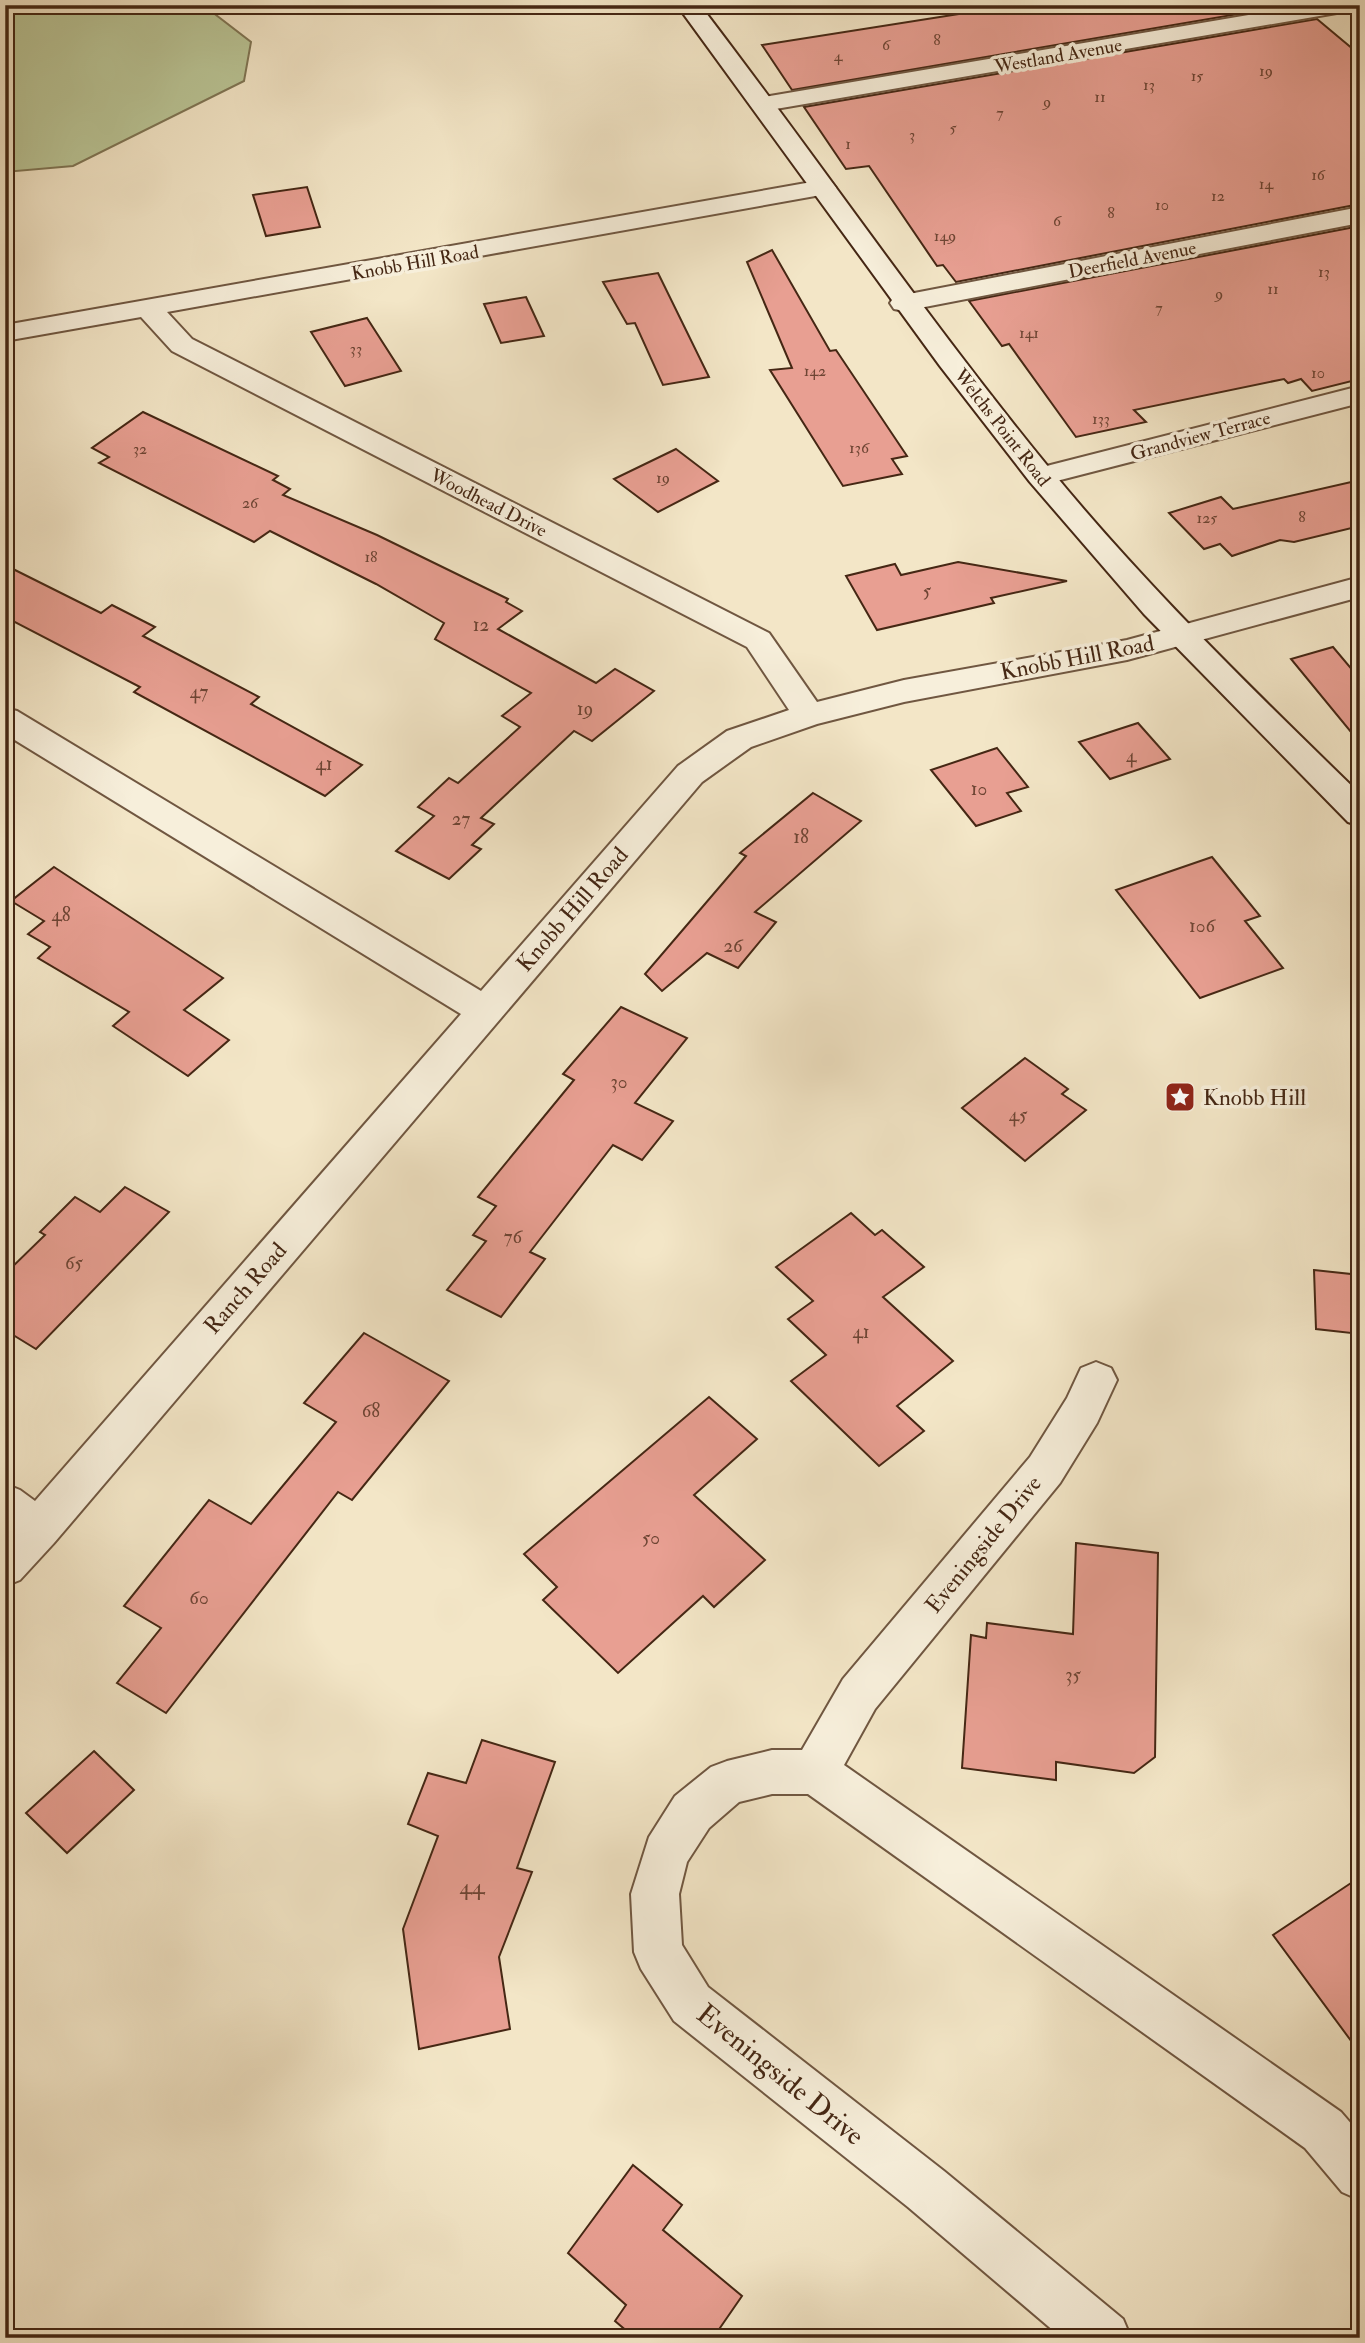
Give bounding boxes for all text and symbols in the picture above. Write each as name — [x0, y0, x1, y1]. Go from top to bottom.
house number: 8 — [933, 30, 941, 50]
street label: Westland Avenue — [992, 33, 1124, 79]
house number: 6 — [882, 35, 891, 55]
house number: 4 — [834, 46, 844, 66]
house number: 19 — [1259, 61, 1273, 81]
house number: 15 — [1191, 66, 1203, 86]
house number: 13 — [1143, 75, 1155, 95]
house number: 11 — [1094, 87, 1106, 107]
house number: 9 — [1042, 92, 1051, 112]
house number: 7 — [996, 103, 1004, 123]
house number: 5 — [949, 118, 957, 138]
house number: 3 — [909, 125, 915, 145]
house number: 1 — [845, 134, 851, 154]
house number: 16 — [1311, 165, 1326, 185]
house number: 14 — [1259, 174, 1275, 194]
house number: 12 — [1211, 186, 1225, 206]
house number: 10 — [1155, 195, 1169, 215]
house number: 8 — [1107, 203, 1115, 223]
house number: 6 — [1053, 211, 1062, 231]
house number: 149 — [934, 226, 956, 246]
street label: Deerfield Avenue — [1066, 236, 1198, 284]
street label: Knobb Hill Road — [350, 240, 481, 286]
house number: 13 — [1318, 262, 1330, 282]
house number: 11 — [1267, 279, 1279, 299]
house number: 9 — [1214, 284, 1223, 304]
house number: 7 — [1155, 298, 1163, 318]
house number: 141 — [1019, 323, 1039, 343]
house number: 33 — [350, 339, 362, 359]
house number: 142 — [804, 361, 826, 381]
street label: Welchs Point Road — [948, 363, 1056, 492]
house number: 10 — [1311, 363, 1325, 383]
street label: Grandview Terrace — [1128, 406, 1273, 466]
house number: 133 — [1092, 409, 1110, 429]
house number: 136 — [849, 438, 870, 458]
house number: 32 — [133, 439, 147, 459]
street label: Woodhead Drive — [425, 463, 551, 543]
house number: 19 — [656, 468, 670, 488]
house number: 26 — [242, 493, 259, 513]
house number: 8 — [1298, 507, 1306, 527]
house number: 125 — [1197, 508, 1217, 528]
house number: 18 — [364, 547, 378, 567]
house number: 5 — [923, 579, 932, 603]
house number: 12 — [473, 613, 489, 637]
street label: Knobb Hill Road — [998, 628, 1156, 687]
house number: 47 — [190, 680, 209, 704]
house number: 19 — [577, 697, 593, 721]
house number: 4 — [1126, 744, 1137, 768]
house number: 41 — [315, 752, 333, 776]
house number: 10 — [971, 777, 987, 801]
house number: 27 — [452, 807, 470, 831]
house number: 18 — [793, 825, 809, 849]
street label: Knobb Hill Road — [510, 841, 635, 978]
house number: 48 — [51, 903, 71, 927]
house number: 106 — [1189, 914, 1216, 938]
house number: 26 — [723, 934, 744, 958]
house number: 30 — [610, 1070, 628, 1094]
place icon: Knobb Hill — [1163, 1080, 1197, 1114]
place label: Knobb Hill — [1203, 1083, 1306, 1112]
house number: 45 — [1009, 1103, 1028, 1127]
house number: 76 — [504, 1225, 524, 1249]
street label: Ranch Road — [198, 1237, 293, 1340]
house number: 65 — [65, 1251, 84, 1275]
house number: 41 — [852, 1320, 870, 1344]
house number: 68 — [362, 1399, 380, 1423]
street label: Eveningside Drive — [919, 1469, 1048, 1619]
house number: 50 — [642, 1526, 660, 1550]
house number: 60 — [189, 1586, 209, 1610]
house number: 35 — [1065, 1663, 1081, 1687]
house number: 44 — [460, 1872, 486, 1901]
street label: Eveningside Drive — [689, 1997, 871, 2154]

